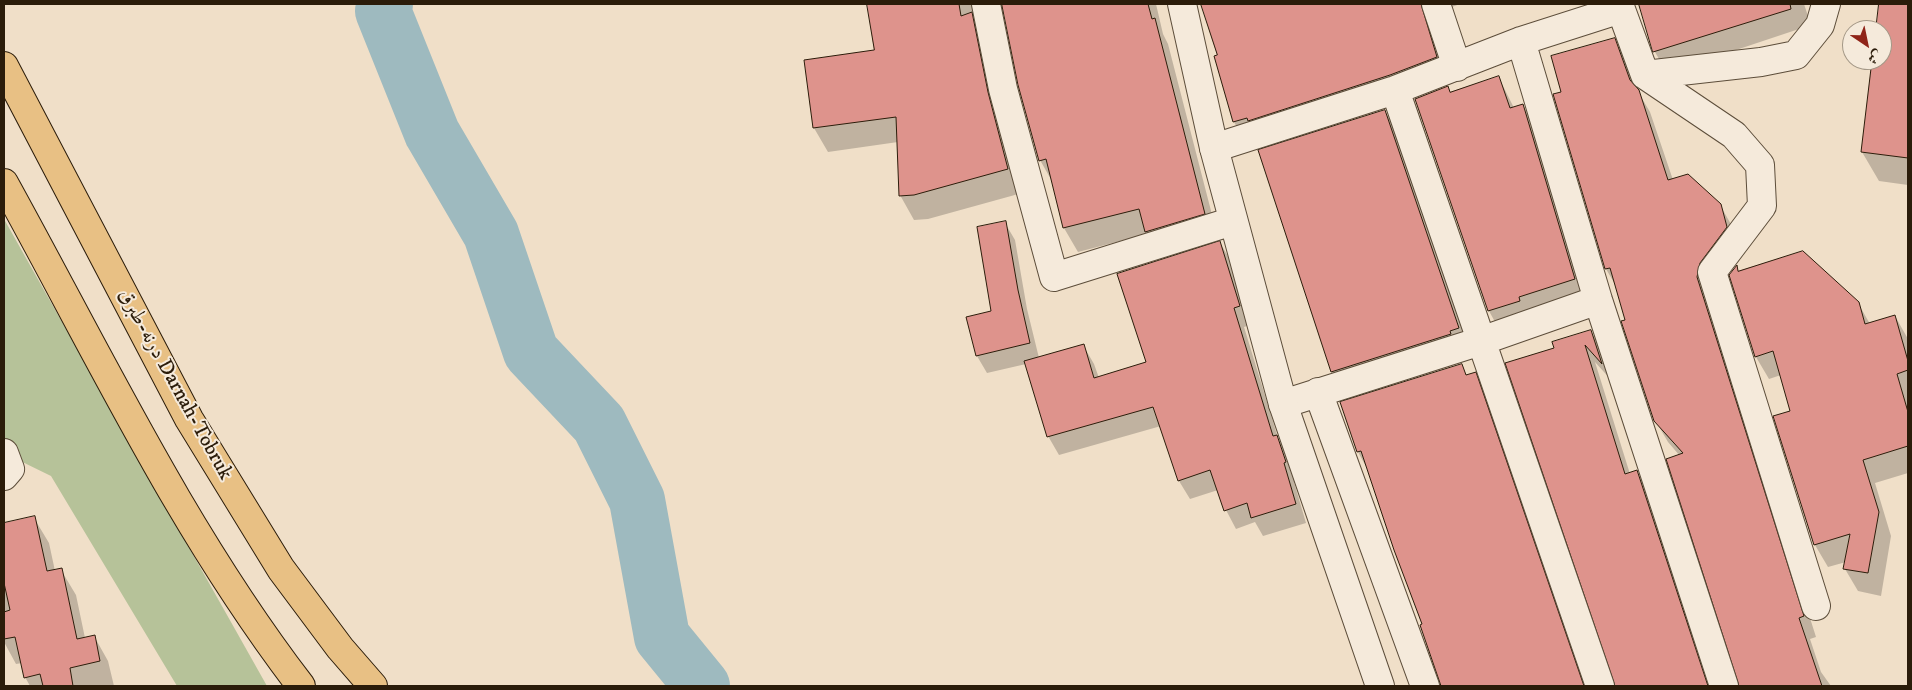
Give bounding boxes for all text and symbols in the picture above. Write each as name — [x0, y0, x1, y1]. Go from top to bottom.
north arrow — [1842, 20, 1892, 70]
text: ش — [1864, 45, 1886, 68]
street label: درنه-طبرق Darnah-Tobruk — [111, 285, 237, 485]

